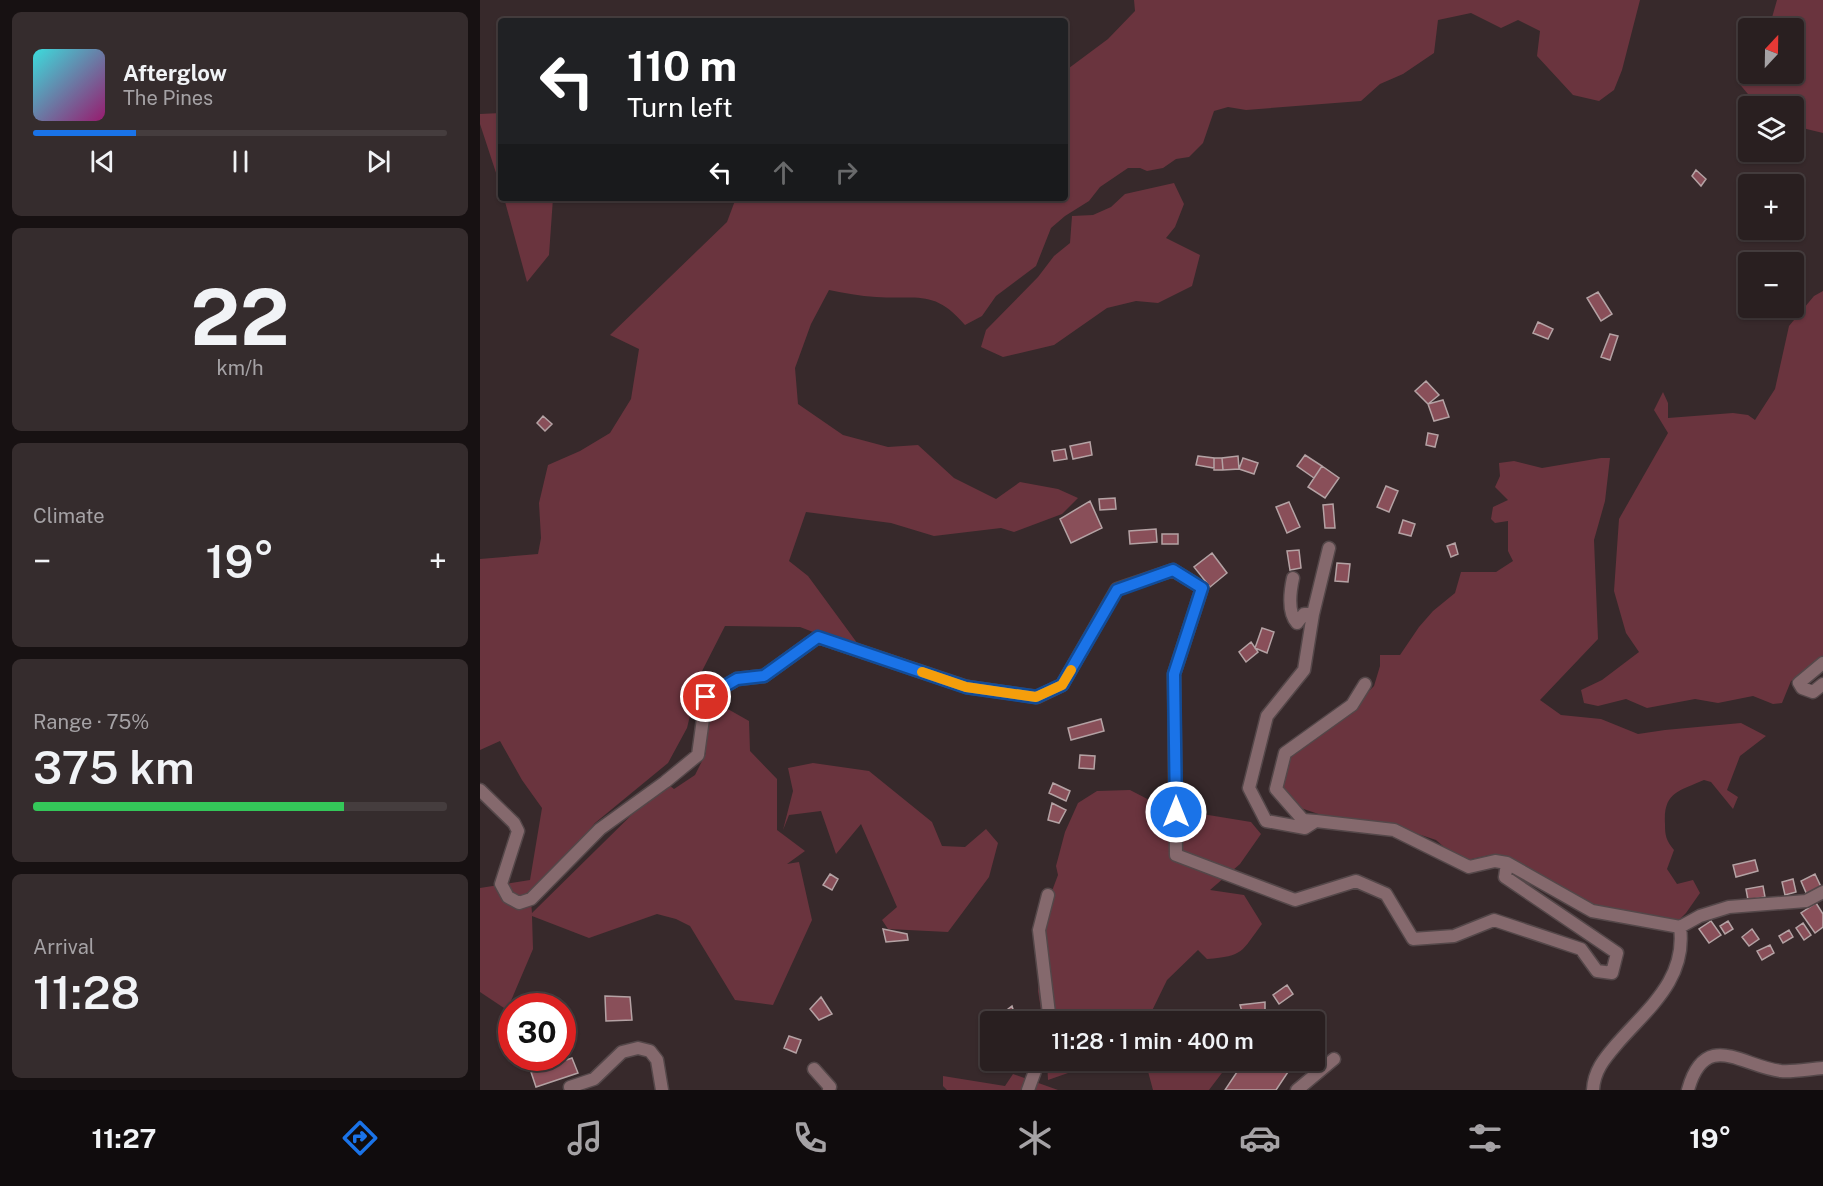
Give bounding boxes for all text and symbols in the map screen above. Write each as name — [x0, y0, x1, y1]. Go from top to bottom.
north arrow — [1738, 18, 1804, 84]
map controls — [1738, 18, 1804, 318]
text: 110 m — [627, 41, 737, 90]
icon: left — [528, 42, 606, 120]
text: Afterglow — [123, 60, 227, 86]
text: The Pines — [123, 86, 213, 110]
text: Turn left — [627, 91, 733, 123]
button: layers — [1738, 96, 1804, 162]
icon: previous — [86, 145, 119, 178]
icon: pause — [224, 145, 257, 178]
icon: next — [362, 145, 395, 178]
icon: left — [704, 156, 737, 189]
icon: ahead — [767, 156, 800, 189]
icon: right — [830, 156, 863, 189]
button: + — [1738, 174, 1804, 240]
button: − — [1738, 252, 1804, 318]
text: 22 — [190, 271, 290, 363]
text: km/h — [216, 356, 264, 380]
text: Climate — [33, 504, 105, 528]
text: 19° — [206, 535, 274, 588]
text: − — [33, 542, 51, 580]
text: + — [429, 542, 447, 580]
pin — [680, 671, 731, 722]
icon: arrive — [689, 680, 722, 713]
text: Range · 75% — [33, 710, 149, 734]
text: 375 km — [33, 741, 195, 794]
position arrow — [1144, 780, 1208, 844]
text: Arrival — [33, 935, 95, 959]
text: 11:28 — [33, 966, 140, 1019]
speed limit sign: 30 — [498, 993, 576, 1071]
text: 11:28 · 1 min · 400 m — [1051, 1028, 1254, 1054]
icon: directions — [339, 1117, 381, 1159]
icon: music — [564, 1117, 606, 1159]
icon: phone — [789, 1117, 831, 1159]
icon: climate — [1014, 1117, 1056, 1159]
icon: car — [1239, 1117, 1281, 1159]
icon: filters — [1464, 1117, 1506, 1159]
text: 11:27 — [91, 1122, 156, 1154]
text: 19° — [1689, 1122, 1731, 1154]

